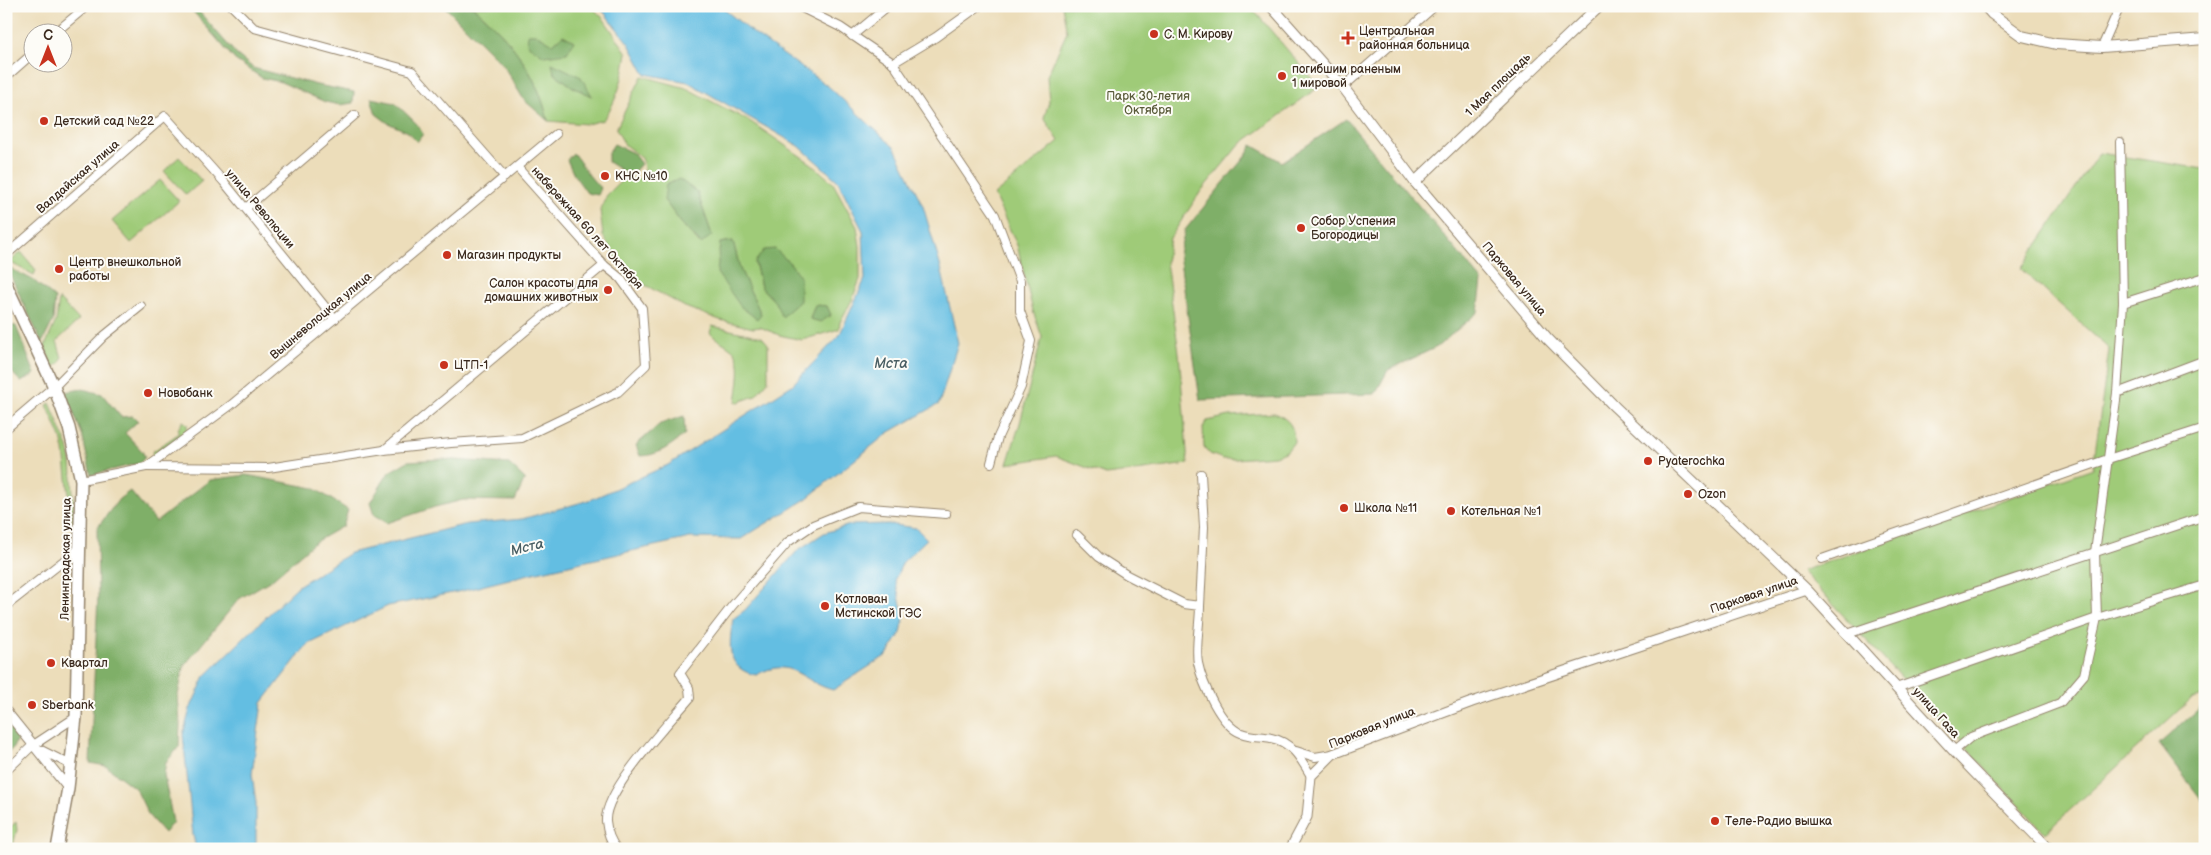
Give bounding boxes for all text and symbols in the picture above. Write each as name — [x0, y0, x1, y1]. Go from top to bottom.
north arrow — [22, 22, 72, 72]
place label: Центральная районная больница — [1359, 24, 1470, 53]
text: С — [43, 27, 53, 44]
place label: С. М. Кирову — [1164, 27, 1233, 42]
marker: С. М. Кирову — [1148, 28, 1160, 40]
marker: Центральная районная больница — [1341, 31, 1355, 45]
street label: 1 Мая площадь — [1462, 50, 1534, 120]
place label: погибшим раненым 1 мировой — [1292, 62, 1401, 91]
marker: погибшим раненым 1 мировой — [1276, 70, 1288, 82]
park label: Парк 30-летия Октября — [1106, 89, 1190, 118]
place label: Детский сад №22 — [54, 114, 154, 129]
marker: Детский сад №22 — [38, 115, 50, 127]
street label: Валдайская улица — [33, 137, 123, 217]
street label: набережная 60 лет Октября — [528, 164, 646, 293]
street label: улица Революции — [222, 166, 298, 252]
place label: КНС №10 — [615, 169, 668, 184]
marker: КНС №10 — [599, 170, 611, 182]
place label: Собор Успения Богородицы — [1311, 214, 1396, 243]
marker: Собор Успения Богородицы — [1295, 222, 1307, 234]
street label: Парковая улица — [1479, 239, 1549, 319]
place label: Магазин продукты — [457, 248, 561, 263]
marker: Магазин продукты — [441, 249, 453, 261]
place label: Центр внешкольной работы — [69, 255, 181, 284]
marker: Центр внешкольной работы — [53, 263, 65, 275]
street label: Вышневолоцкая улица — [267, 269, 375, 363]
place label: Салон красоты для домашних животных — [484, 276, 599, 305]
marker: Салон красоты для домашних животных — [602, 284, 614, 296]
water label: Мста — [874, 355, 908, 372]
place label: ЦТП-1 — [454, 358, 488, 373]
marker: ЦТП-1 — [438, 359, 450, 371]
place label: Новобанк — [158, 386, 213, 401]
marker: Новобанк — [142, 387, 154, 399]
place label: Pyaterochka — [1658, 454, 1725, 469]
marker: Pyaterochka — [1642, 455, 1654, 467]
place label: Ozon — [1698, 487, 1726, 502]
marker: Ozon — [1682, 488, 1694, 500]
street label: Ленинградская улица — [57, 498, 75, 621]
place label: Школа №11 — [1354, 501, 1417, 516]
marker: Школа №11 — [1338, 502, 1350, 514]
place label: Котельная №1 — [1461, 504, 1541, 519]
marker: Котельная №1 — [1445, 505, 1457, 517]
water label: Мста — [509, 535, 545, 559]
street label: Парковая улица — [1708, 573, 1800, 617]
place label: Котлован Мстинской ГЭС — [835, 592, 921, 621]
marker: Котлован Мстинской ГЭС — [819, 600, 831, 612]
place label: Квартал — [61, 656, 108, 671]
marker: Квартал — [45, 657, 57, 669]
street label: улица Газа — [1909, 685, 1963, 741]
place label: Sberbank — [42, 698, 94, 713]
marker: Sberbank — [26, 699, 38, 711]
street label: Парковая улица — [1327, 704, 1417, 752]
place label: Теле-Радио вышка — [1725, 814, 1832, 829]
marker: Теле-Радио вышка — [1709, 815, 1721, 827]

